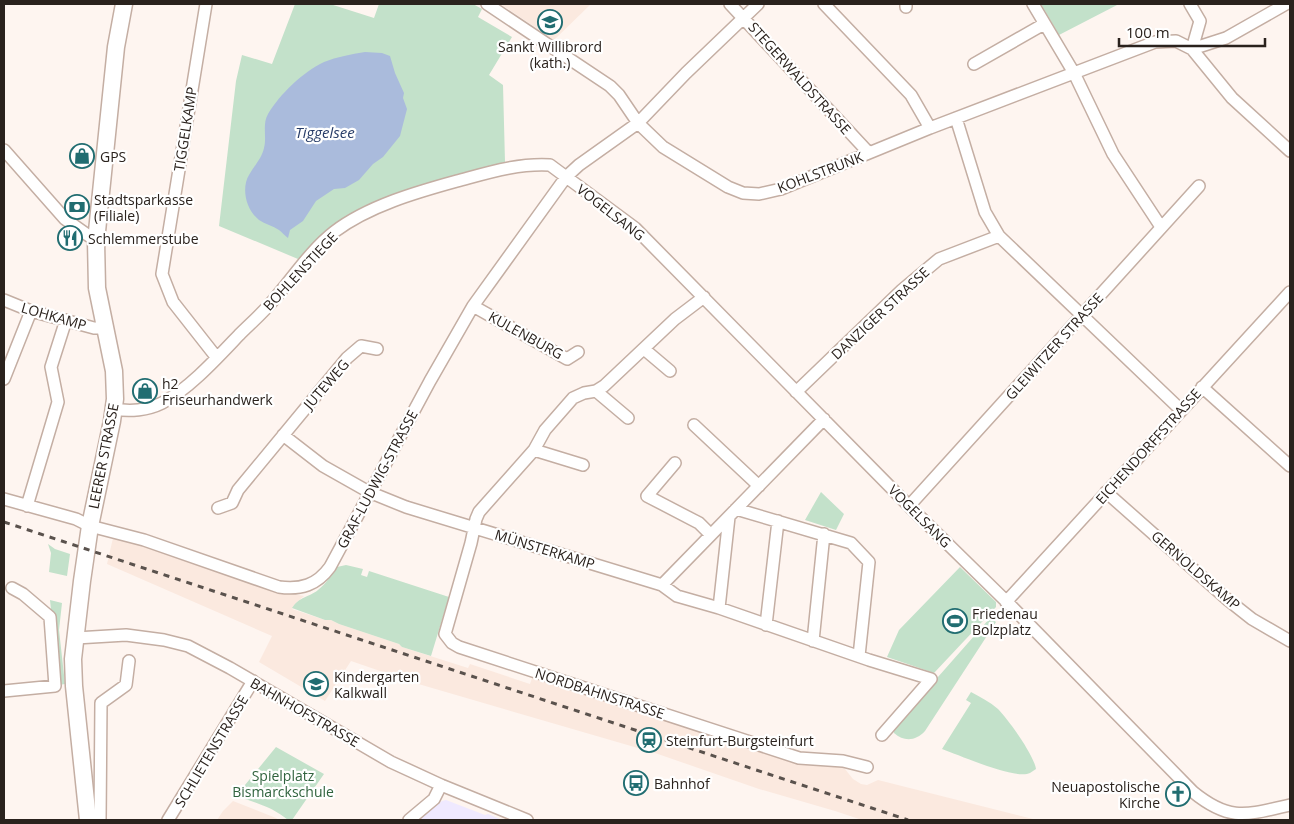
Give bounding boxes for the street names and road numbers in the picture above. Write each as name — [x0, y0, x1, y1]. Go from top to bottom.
street label: STEGERWALDSTRASSE — [744, 18, 856, 138]
street label: TIGGELKAMP — [169, 85, 201, 173]
street label: KOHLSTRUNK — [774, 147, 866, 197]
street label: VOGELSANG — [573, 179, 649, 245]
street label: BOHLENSTIEGE — [259, 228, 341, 314]
street label: DANZIGER STRASSE — [827, 262, 933, 364]
street label: GLEIWITZER STRASSE — [1001, 288, 1107, 404]
street label: LOHKAMP — [19, 298, 89, 334]
street label: KULENBURG — [485, 307, 567, 363]
street label: JUTEWEG — [298, 355, 353, 415]
street label: EICHENDORFFSTRASSE — [1091, 384, 1205, 508]
street label: LEERER STRASSE — [83, 401, 123, 511]
street label: GRAF-LUDWIG-STRASSE — [332, 406, 422, 552]
street label: VOGELSANG — [884, 480, 956, 552]
street label: MÜNSTERKAMP — [493, 525, 597, 573]
street label: GERNOLDSKAMP — [1148, 526, 1244, 614]
street label: NORDBAHNSTRASSE — [533, 663, 667, 723]
street label: BAHNHOFSTRASSE — [247, 673, 363, 751]
street label: SCHLIETENSTRASSE — [170, 691, 252, 811]

